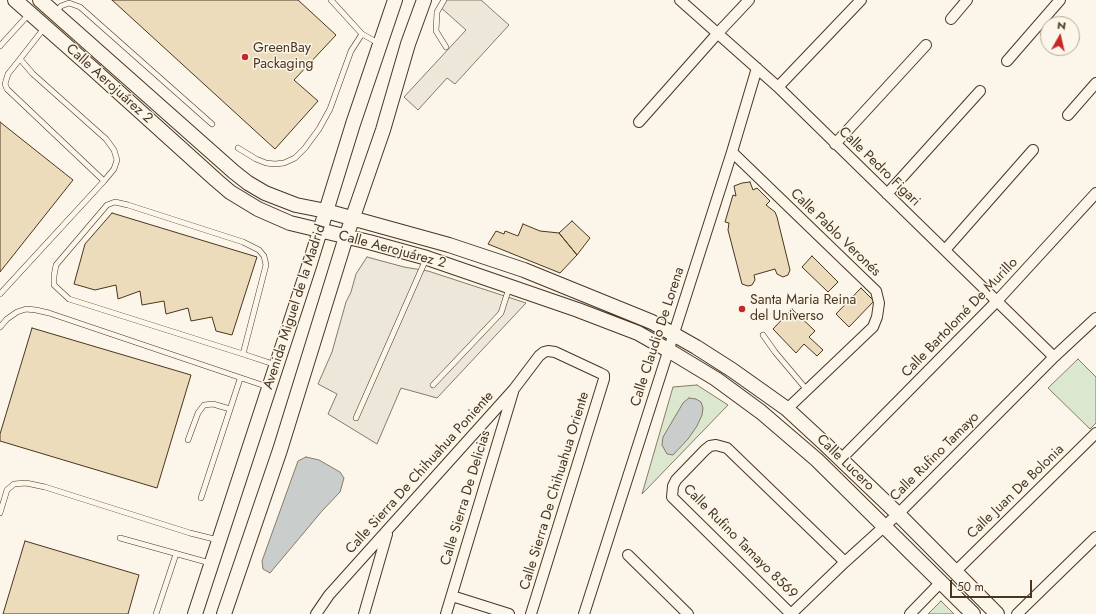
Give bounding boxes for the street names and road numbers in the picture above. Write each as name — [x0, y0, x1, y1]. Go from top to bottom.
street label: Calle Aerojuárez 2 — [62, 41, 156, 127]
street label: Calle Pedro Figari — [835, 124, 923, 210]
street label: Calle Pablo Veronés — [786, 186, 884, 280]
street label: Avenida Miguel de la Madrid — [260, 222, 330, 392]
street label: Calle Aerojuárez 2 — [336, 228, 448, 272]
street label: Calle Bartolomé De Murillo — [898, 255, 1022, 381]
street label: Calle Claudio De Lorena — [628, 265, 688, 409]
street label: Calle Sierra De Chihuahua Poniente — [343, 388, 497, 558]
street label: Calle Sierra De Chihuahua Oriente — [517, 390, 593, 592]
street label: Calle Rufino Tamayo — [887, 409, 983, 505]
street label: Calle Sierra De Delicias — [437, 428, 495, 568]
street label: Calle Lucero — [813, 431, 877, 495]
street label: Calle Juan De Bolonia — [964, 441, 1068, 543]
street label: Calle Rufino Tamayo 8569 — [679, 481, 801, 603]

